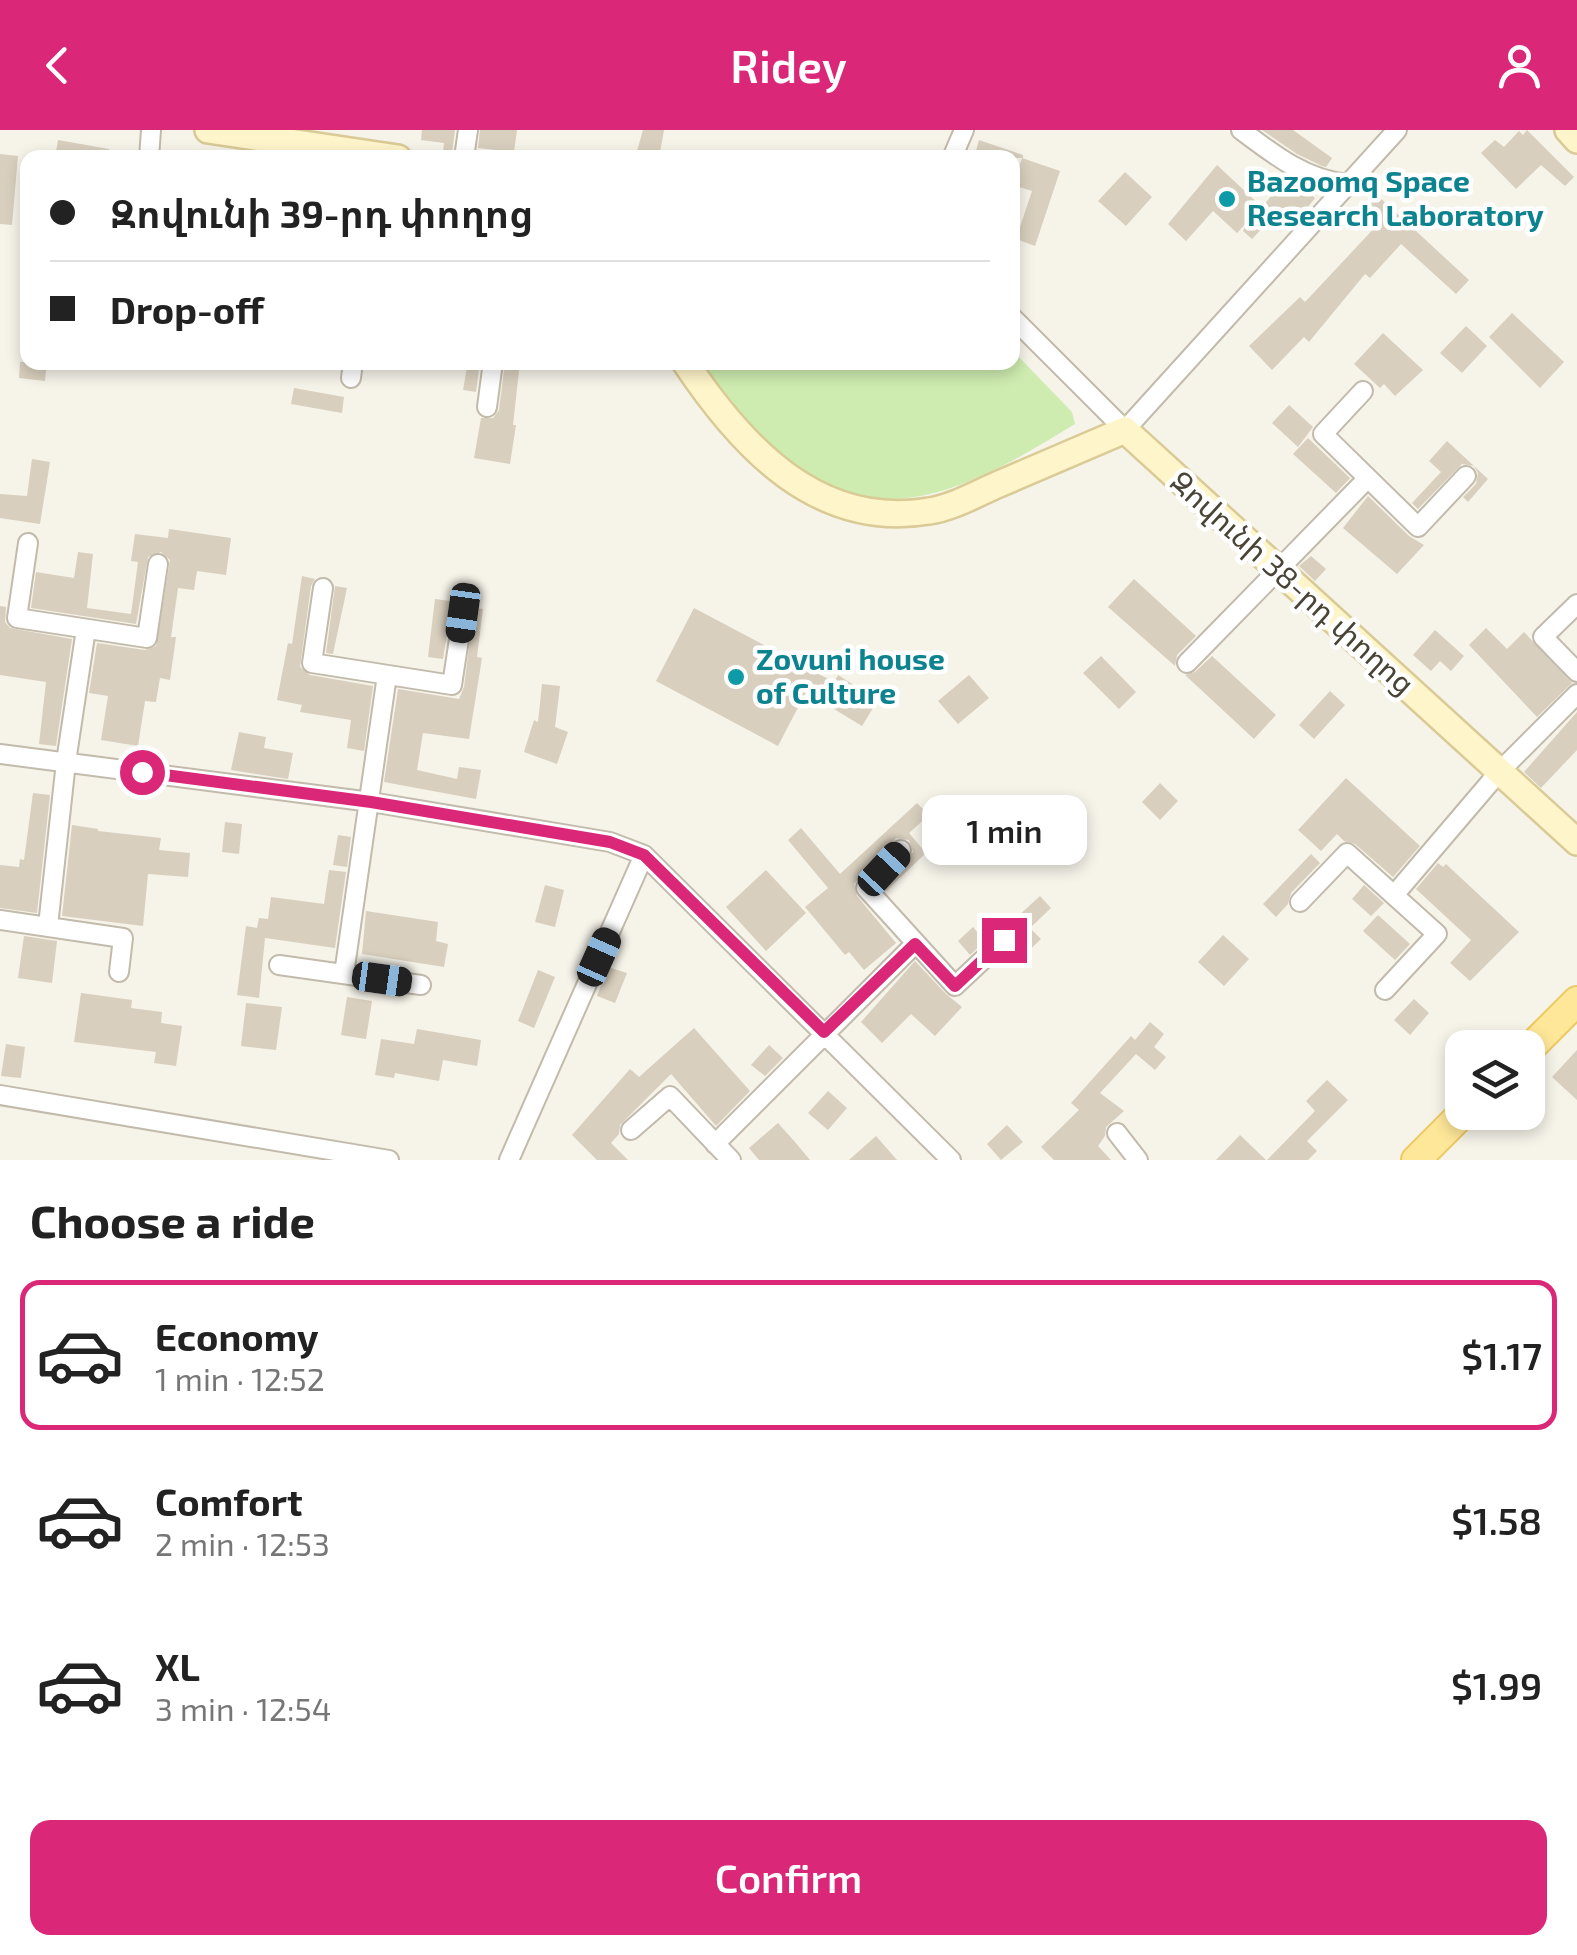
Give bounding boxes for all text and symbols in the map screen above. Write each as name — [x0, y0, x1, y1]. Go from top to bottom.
icon: back — [30, 38, 85, 93]
text: Ridey — [730, 38, 847, 92]
icon: person — [1492, 38, 1547, 93]
place label: Bazoomq Space Research Laboratory — [1247, 162, 1544, 233]
marker: Bazoomq Space Research Laboratory — [1216, 188, 1238, 210]
text: Զովունի 39-րդ փողոց — [110, 190, 533, 236]
text: Drop-off — [110, 286, 264, 332]
street label: Զովունի 38-րդ փողոց — [1163, 462, 1423, 701]
car — [444, 581, 482, 645]
place label: Zovuni house of Culture — [756, 640, 945, 710]
marker: Zovuni house of Culture — [725, 666, 747, 688]
route start — [120, 750, 165, 795]
callout: 1 min — [922, 795, 1086, 865]
text: 1 min — [967, 811, 1042, 849]
car — [853, 837, 915, 901]
route end — [982, 918, 1027, 963]
car — [573, 923, 625, 991]
car — [350, 960, 414, 998]
map controls — [1445, 1030, 1545, 1130]
button: layers — [1445, 1030, 1545, 1130]
text: Choose a ride — [30, 1193, 315, 1247]
icon: car — [35, 1310, 125, 1400]
text: Economy — [155, 1313, 319, 1359]
text: $1.17 — [1461, 1332, 1542, 1378]
text: 1 min · 12:52 — [155, 1359, 325, 1397]
icon: car — [35, 1475, 125, 1565]
text: Comfort — [155, 1478, 303, 1524]
text: $1.58 — [1451, 1497, 1542, 1543]
text: 2 min · 12:53 — [155, 1524, 330, 1562]
icon: car — [35, 1640, 125, 1730]
text: XL — [155, 1643, 200, 1689]
text: $1.99 — [1451, 1662, 1542, 1708]
text: 3 min · 12:54 — [155, 1689, 331, 1727]
button: Confirm — [30, 1820, 1547, 1935]

